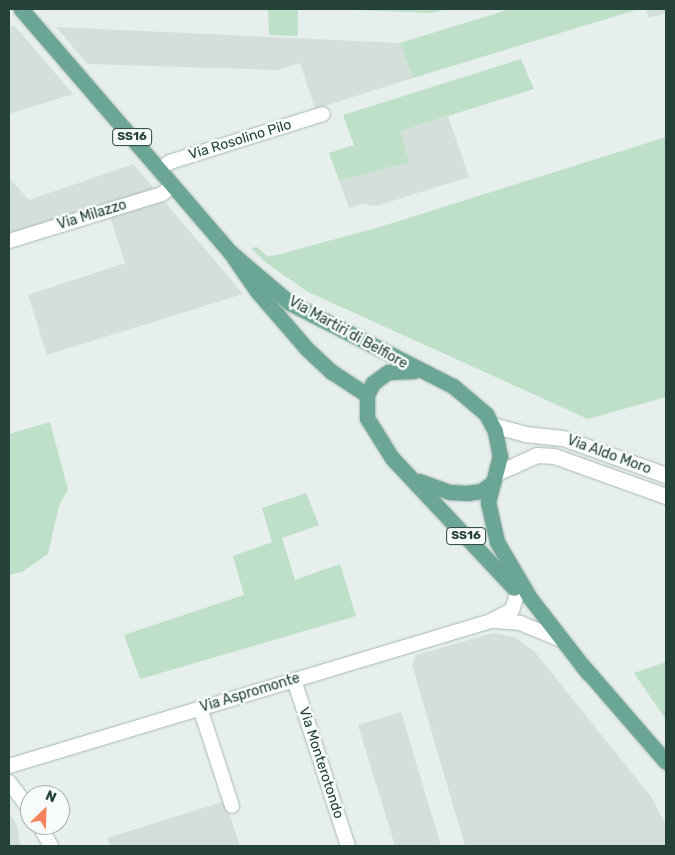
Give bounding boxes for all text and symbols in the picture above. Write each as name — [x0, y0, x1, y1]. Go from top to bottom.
street label: Via Rosolino Pilo — [187, 116, 293, 164]
road number: SS16 — [112, 128, 152, 146]
street label: Via Milazzo — [55, 197, 129, 233]
street label: Via Martiri di Belfiore — [286, 293, 410, 373]
street label: Via Aldo Moro — [564, 432, 654, 478]
road number: SS16 — [446, 526, 486, 546]
street label: Via Aspromonte — [198, 670, 302, 716]
street label: Via Monterotondo — [295, 705, 347, 821]
north arrow — [20, 785, 70, 835]
text: N — [43, 787, 59, 807]

